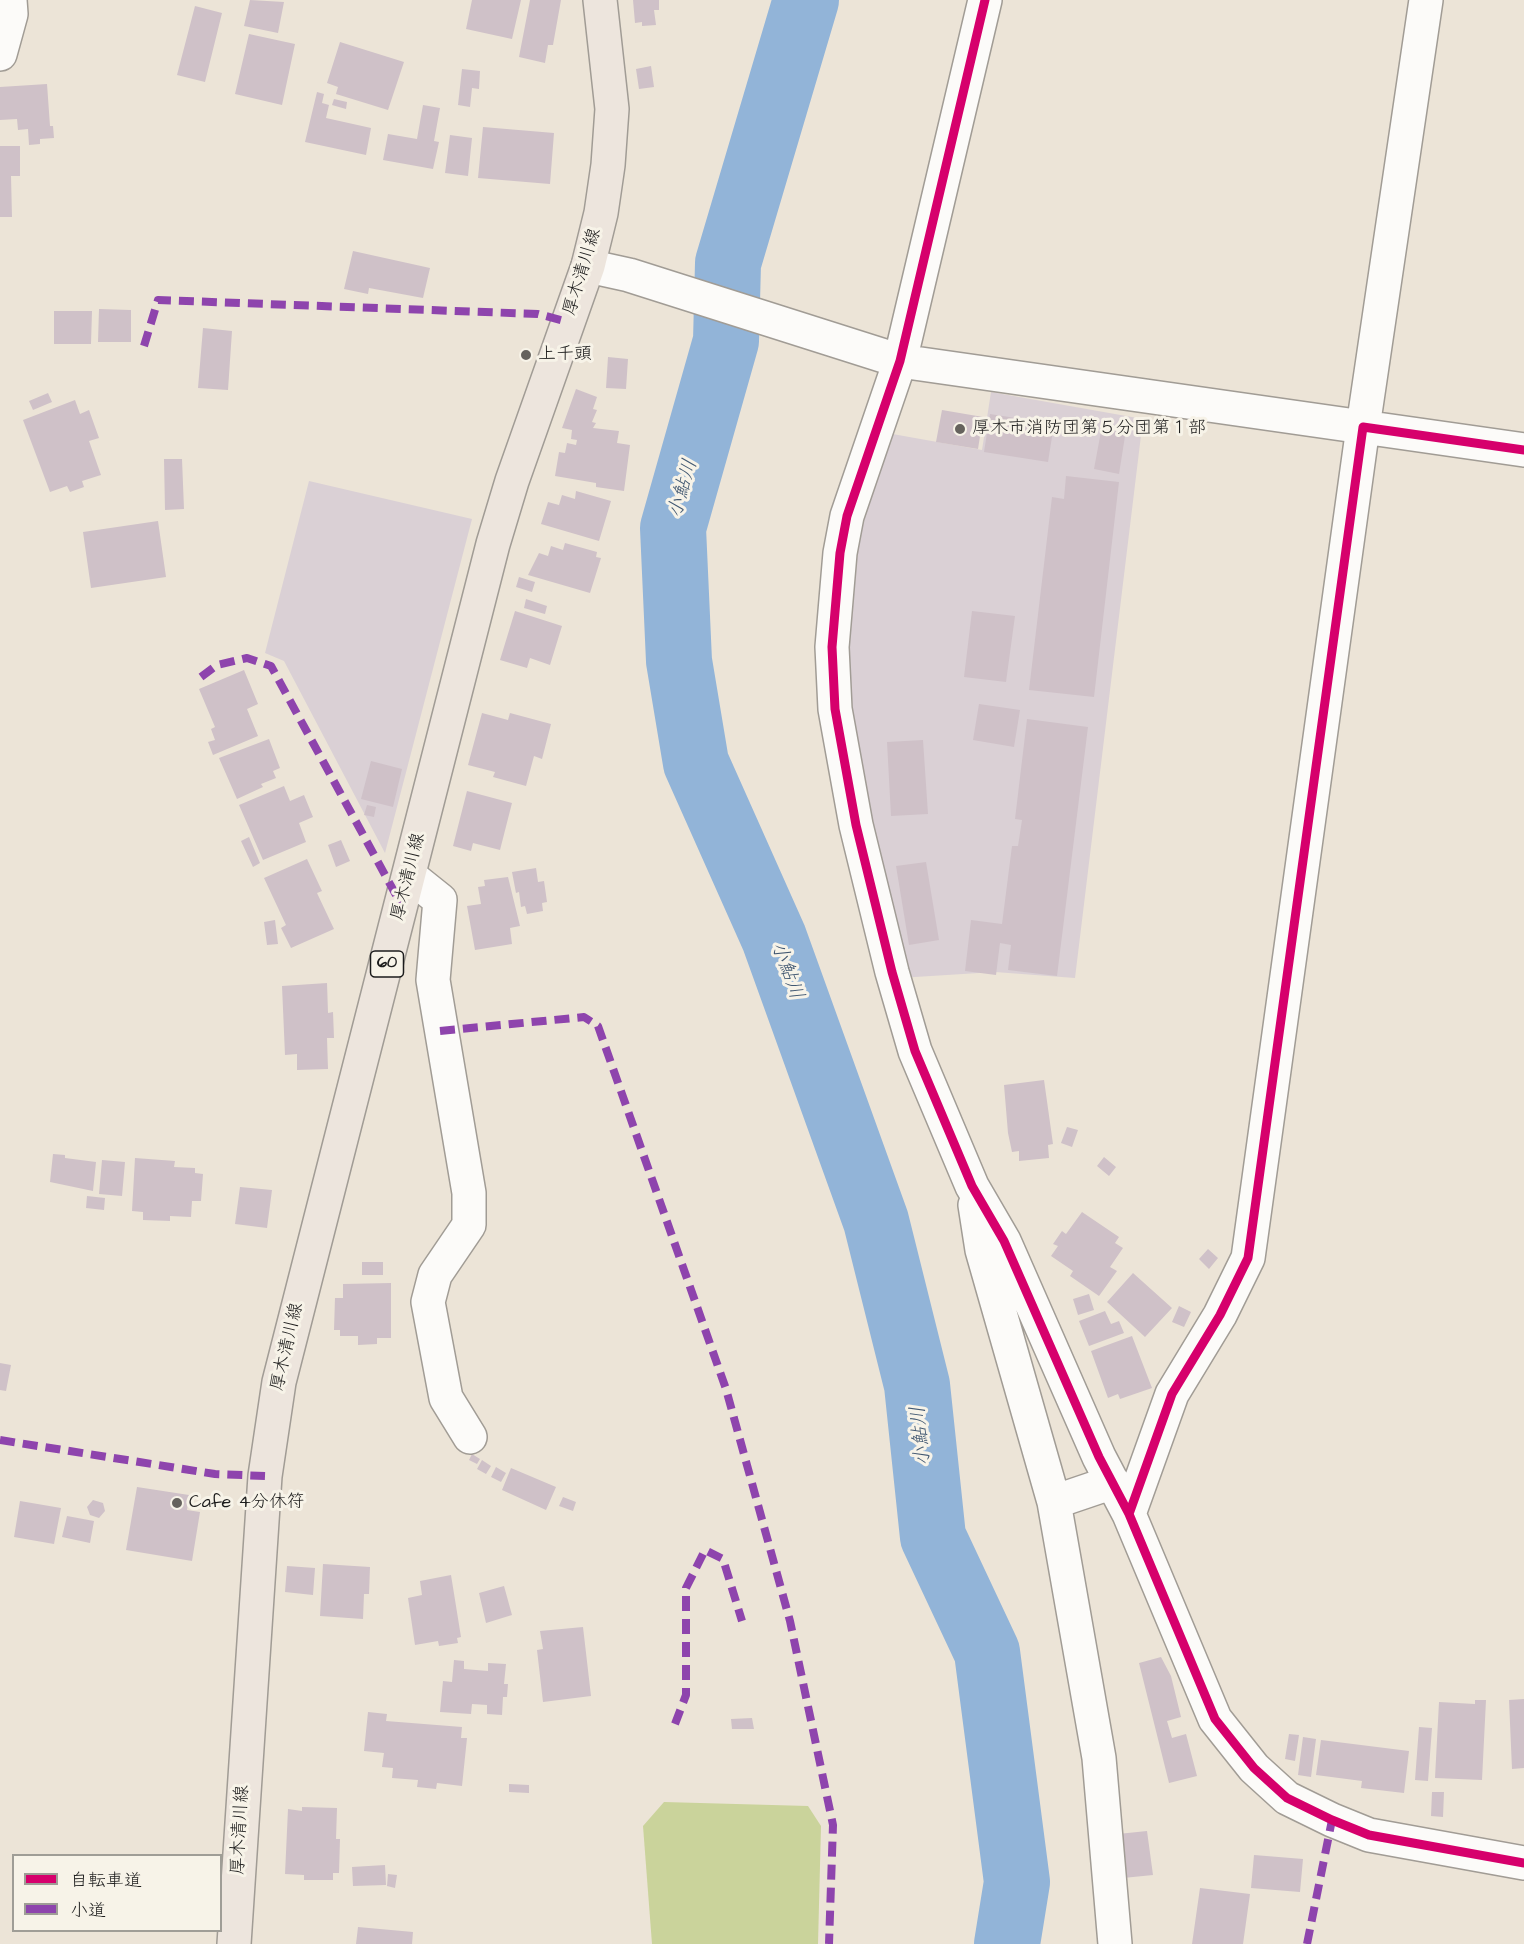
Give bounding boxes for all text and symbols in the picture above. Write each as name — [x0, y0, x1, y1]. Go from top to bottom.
street label: 厚木清川線 — [560, 226, 606, 318]
place label: 上千頭 — [538, 344, 592, 366]
marker: 上千頭 — [519, 348, 533, 362]
place label: 厚木市消防団第５分団第１部 — [972, 418, 1206, 440]
marker: 厚木市消防団第５分団第１部 — [953, 422, 967, 436]
water label: 小鮎川 — [664, 457, 704, 521]
street label: 厚木清川線 — [388, 831, 430, 923]
water label: 小鮎川 — [764, 939, 808, 1003]
road number: 60 — [370, 951, 404, 977]
street label: 厚木清川線 — [267, 1301, 309, 1393]
water label: 小鮎川 — [907, 1405, 937, 1467]
place label: Cafe 4分休符 — [189, 1492, 305, 1514]
marker: Cafe 4分休符 — [170, 1496, 184, 1510]
street label: 厚木清川線 — [228, 1784, 254, 1876]
legend — [12, 1854, 222, 1932]
text: 自転車道 — [70, 1868, 142, 1893]
text: 小道 — [70, 1898, 106, 1923]

